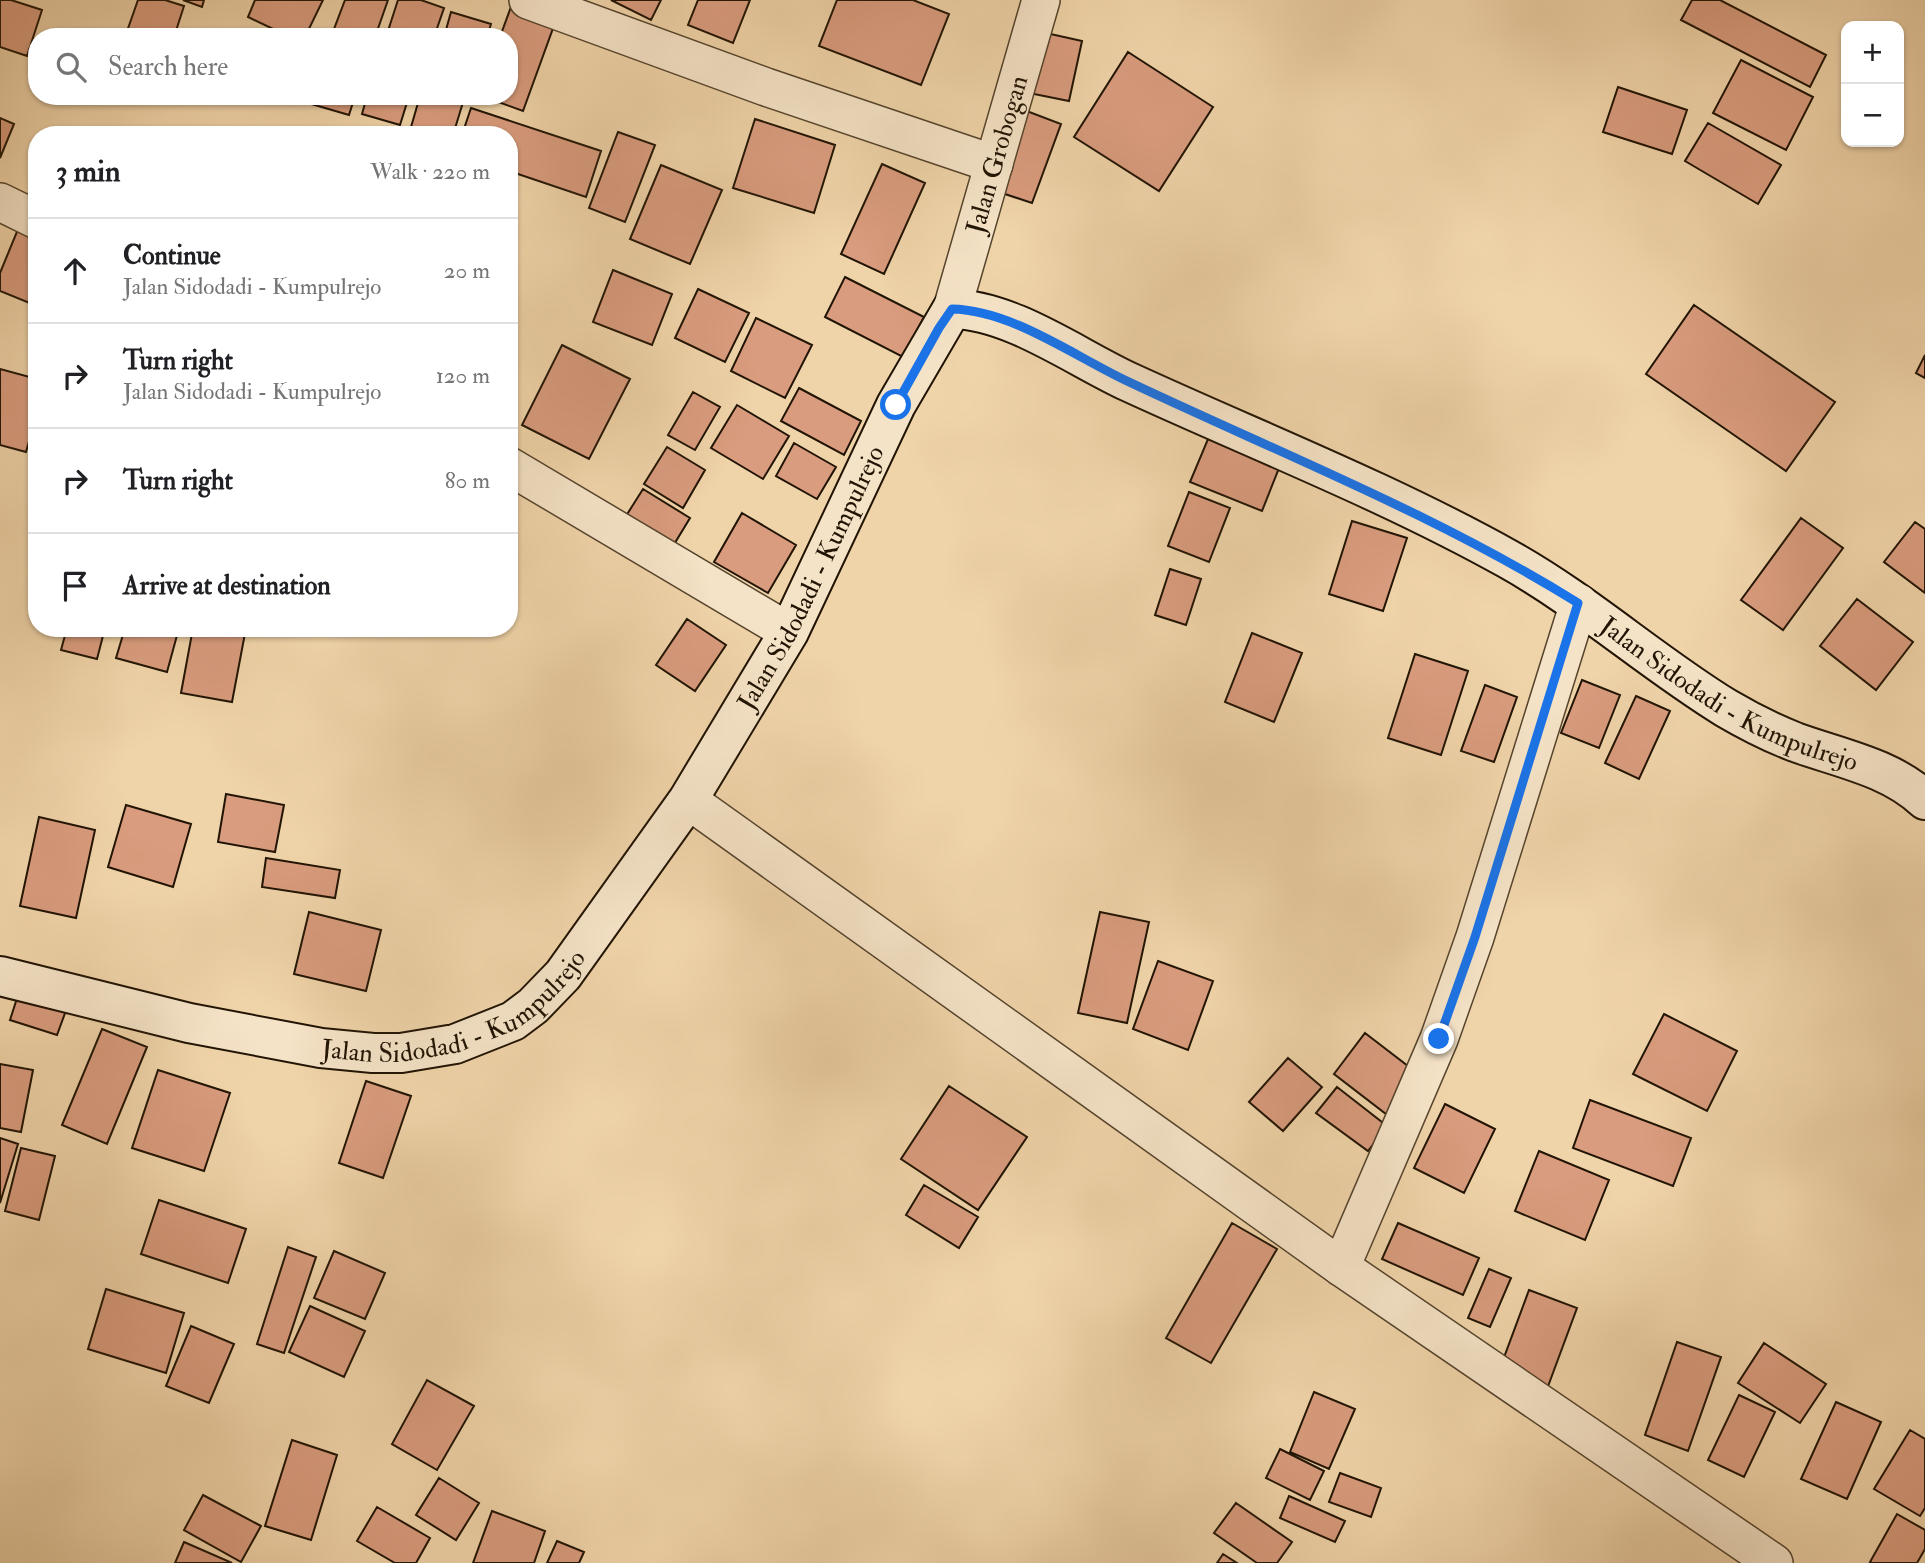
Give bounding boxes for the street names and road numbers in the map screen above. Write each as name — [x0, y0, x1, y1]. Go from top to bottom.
street label: Jalan Grobogan — [959, 72, 1035, 238]
street label: Jalan Sidodadi - Kumpulrejo — [730, 441, 892, 717]
street label: Jalan Sidodadi - Kumpulrejo — [1593, 609, 1862, 779]
street label: Jalan Sidodadi - Kumpulrejo — [319, 944, 593, 1070]

